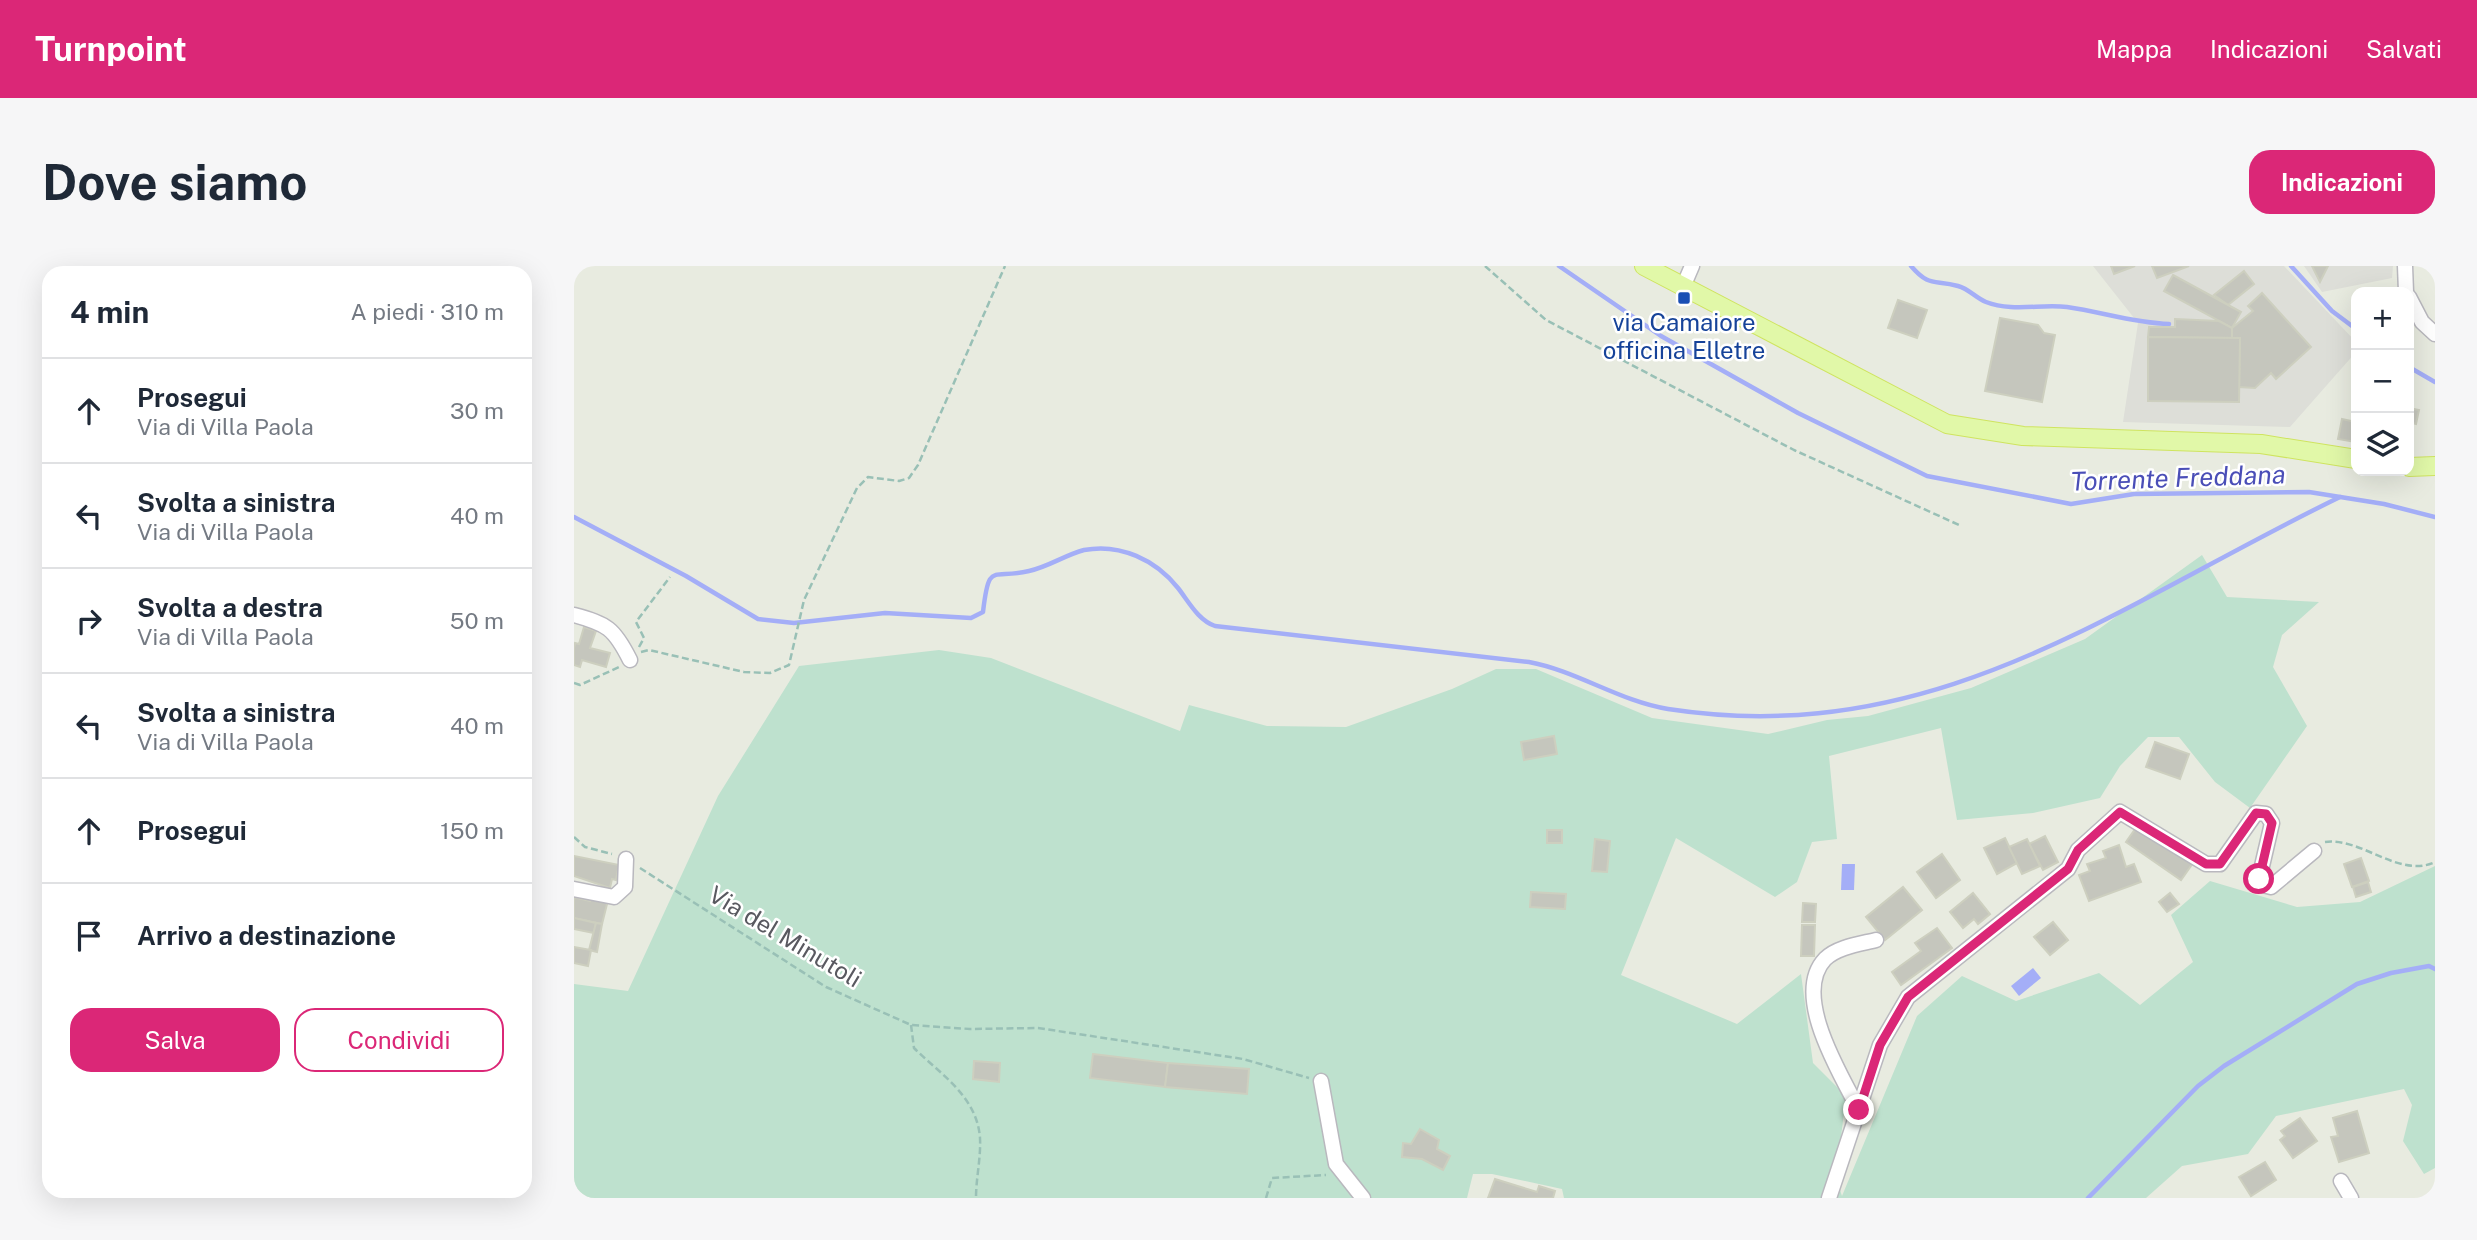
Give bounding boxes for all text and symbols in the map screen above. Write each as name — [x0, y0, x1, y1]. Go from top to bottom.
text: Turnpoint — [35, 30, 187, 68]
text: Mappa — [2096, 35, 2172, 63]
text: Indicazioni — [2210, 35, 2328, 63]
text: Salvati — [2366, 35, 2442, 63]
button: Indicazioni — [2249, 150, 2435, 214]
text: Dove siamo — [42, 153, 307, 211]
map controls — [2351, 287, 2414, 476]
button: + — [2351, 287, 2414, 350]
marker: via Camaiore officina Elletre — [1676, 290, 1692, 306]
text: 4 min — [70, 294, 149, 330]
text: A piedi · 310 m — [350, 298, 504, 325]
place label: via Camaiore officina Elletre — [1603, 308, 1765, 364]
button: − — [2351, 350, 2414, 413]
text: Prosegui — [137, 382, 247, 413]
icon: ahead — [70, 392, 108, 430]
text: 30 m — [450, 397, 504, 424]
text: Via di Villa Paola — [137, 413, 314, 440]
button: layers — [2351, 413, 2414, 476]
water label: Torrente Freddana — [2070, 458, 2286, 497]
text: Svolta a sinistra — [137, 487, 335, 518]
icon: left — [70, 497, 108, 535]
text: 40 m — [450, 502, 504, 529]
text: Via di Villa Paola — [137, 518, 314, 545]
text: Svolta a destra — [137, 592, 323, 623]
icon: right — [70, 602, 108, 640]
text: 50 m — [450, 607, 504, 634]
text: Via di Villa Paola — [137, 623, 314, 650]
text: Svolta a sinistra — [137, 697, 335, 728]
icon: left — [70, 707, 108, 745]
text: 40 m — [450, 712, 504, 739]
text: Via di Villa Paola — [137, 728, 314, 755]
icon: ahead — [70, 812, 108, 850]
text: Prosegui — [137, 815, 247, 846]
text: 150 m — [440, 817, 504, 844]
route start — [2243, 863, 2274, 894]
street label: Via del Minutoli — [704, 880, 867, 993]
icon: arrive — [70, 917, 108, 955]
text: Arrivo a destinazione — [137, 920, 396, 951]
button: Salva — [70, 1008, 280, 1072]
button: Condividi — [294, 1008, 504, 1072]
route end — [1843, 1094, 1874, 1125]

